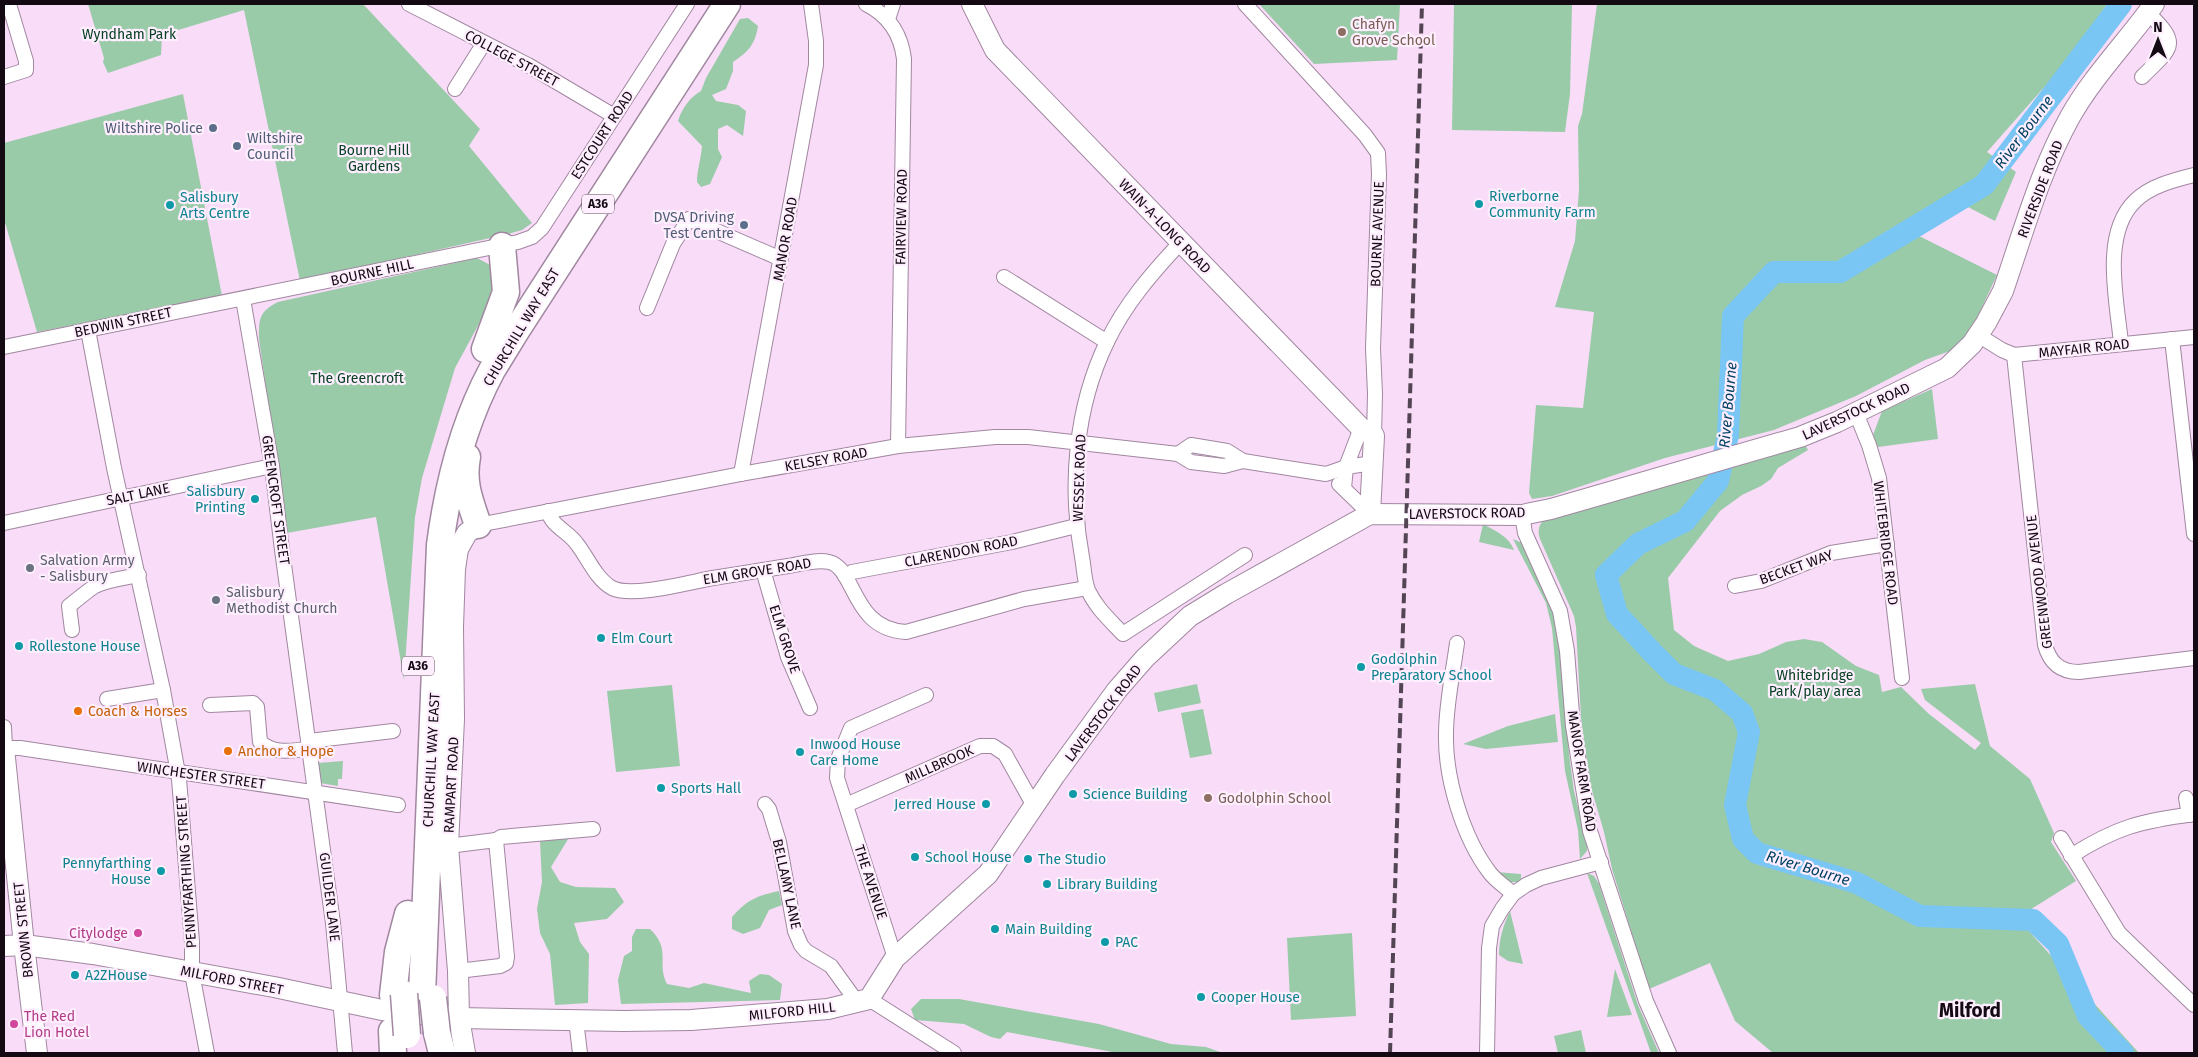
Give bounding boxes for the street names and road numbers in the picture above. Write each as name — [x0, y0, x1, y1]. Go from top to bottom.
street label: COLLEGE STREET — [462, 27, 562, 91]
street label: ESTCOURT ROAD — [568, 88, 637, 183]
street label: RIVERSIDE ROAD — [2014, 138, 2067, 240]
street label: FAIRVIEW ROAD — [892, 169, 911, 265]
street label: WAIN-A-LONG ROAD — [1115, 175, 1214, 277]
street label: BOURNE AVENUE — [1367, 181, 1388, 287]
road number: A36 — [582, 194, 614, 213]
street label: MANOR ROAD — [770, 196, 801, 283]
street label: BOURNE HILL — [329, 255, 415, 290]
street label: CHURCHILL WAY EAST — [480, 265, 564, 389]
street label: BEDWIN STREET — [73, 304, 174, 341]
street label: MAYFAIR ROAD — [2038, 335, 2130, 362]
street label: LAVERSTOCK ROAD — [1800, 379, 1913, 444]
street label: GREENCROFT STREET — [258, 434, 293, 567]
street label: WESSEX ROAD — [1069, 434, 1090, 522]
street label: KELSEY ROAD — [783, 444, 869, 475]
street label: SALT LANE — [105, 479, 171, 509]
street label: WHITEBRIDGE ROAD — [1869, 480, 1902, 606]
street label: LAVERSTOCK ROAD — [1408, 504, 1526, 523]
street label: GREENWOOD AVENUE — [2023, 514, 2056, 650]
street label: CLARENDON ROAD — [903, 532, 1019, 571]
street label: BECKET WAY — [1757, 546, 1836, 589]
street label: ELM GROVE ROAD — [702, 555, 813, 588]
street label: ELM GROVE — [765, 603, 804, 676]
road number: A36 — [402, 656, 434, 676]
street label: LAVERSTOCK ROAD — [1061, 661, 1145, 765]
street label: CHURCHILL WAY EAST — [419, 692, 444, 828]
street label: MANOR FARM ROAD — [1564, 709, 1599, 833]
street label: RAMPART ROAD — [440, 736, 463, 834]
street label: MILLBROOK — [902, 741, 977, 787]
street label: WINCHESTER STREET — [136, 758, 267, 793]
street label: PENNYFARTHING STREET — [173, 794, 200, 949]
street label: BELLAMY LANE — [769, 837, 804, 931]
street label: THE AVENUE — [850, 843, 891, 922]
street label: GUILDER LANE — [316, 851, 343, 943]
street label: BROWN STREET — [10, 880, 37, 979]
street label: MILFORD STREET — [179, 962, 286, 999]
street label: MILFORD HILL — [748, 998, 836, 1025]

